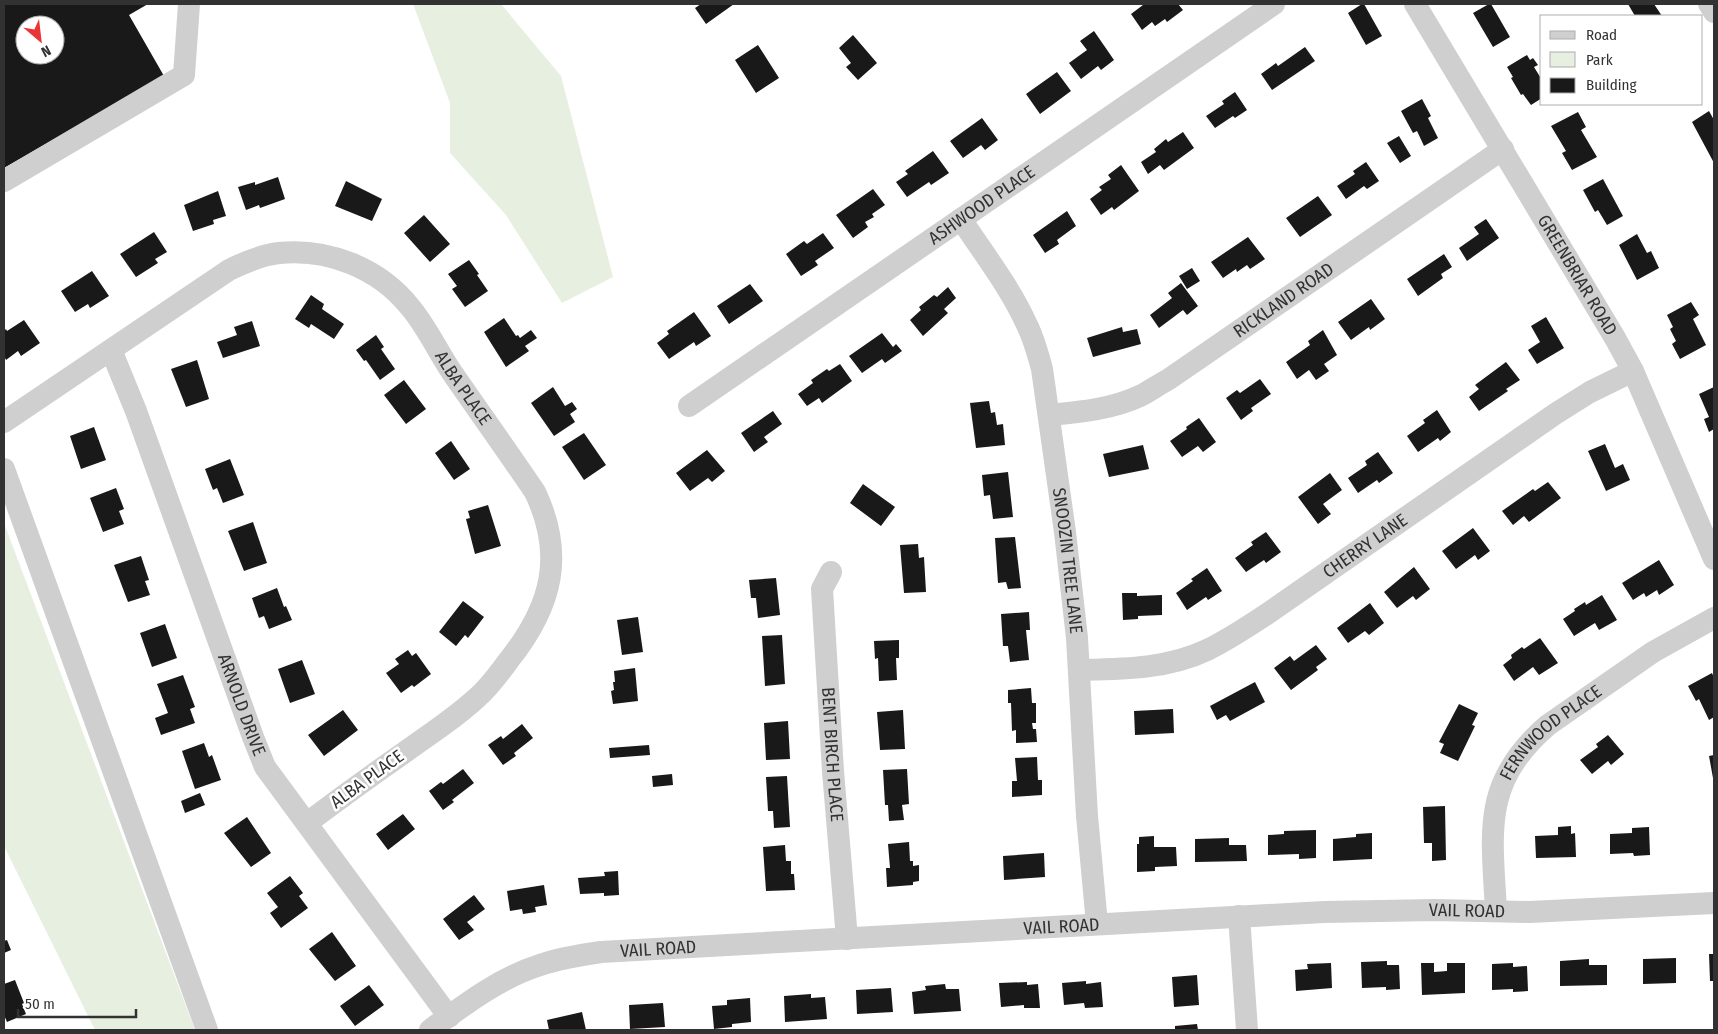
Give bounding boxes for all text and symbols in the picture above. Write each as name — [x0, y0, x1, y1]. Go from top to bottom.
north arrow — [15, 15, 65, 65]
legend — [1540, 15, 1703, 105]
text: Road — [1586, 26, 1617, 44]
text: N — [38, 42, 54, 61]
text: Park — [1586, 51, 1613, 69]
text: Building — [1586, 76, 1637, 94]
street label: ASHWOOD PLACE — [924, 161, 1039, 249]
street label: GREENBRIAR ROAD — [1533, 211, 1622, 339]
street label: RICKLAND ROAD — [1229, 258, 1338, 342]
street label: ALBA PLACE — [430, 347, 496, 429]
street label: SNOOZIN TREE LANE — [1048, 486, 1087, 635]
street label: CHERRY LANE — [1319, 509, 1411, 583]
street label: ARNOLD DRIVE — [213, 651, 270, 759]
street label: FERNWOOD PLACE — [1495, 680, 1606, 784]
street label: BENT BIRCH PLACE — [817, 687, 848, 823]
street label: ALBA PLACE — [326, 745, 408, 813]
street label: VAIL ROAD — [1429, 899, 1505, 922]
street label: VAIL ROAD — [1023, 913, 1100, 940]
street label: VAIL ROAD — [620, 936, 697, 962]
scale bar — [18, 986, 135, 1018]
text: 50 m — [25, 995, 55, 1013]

